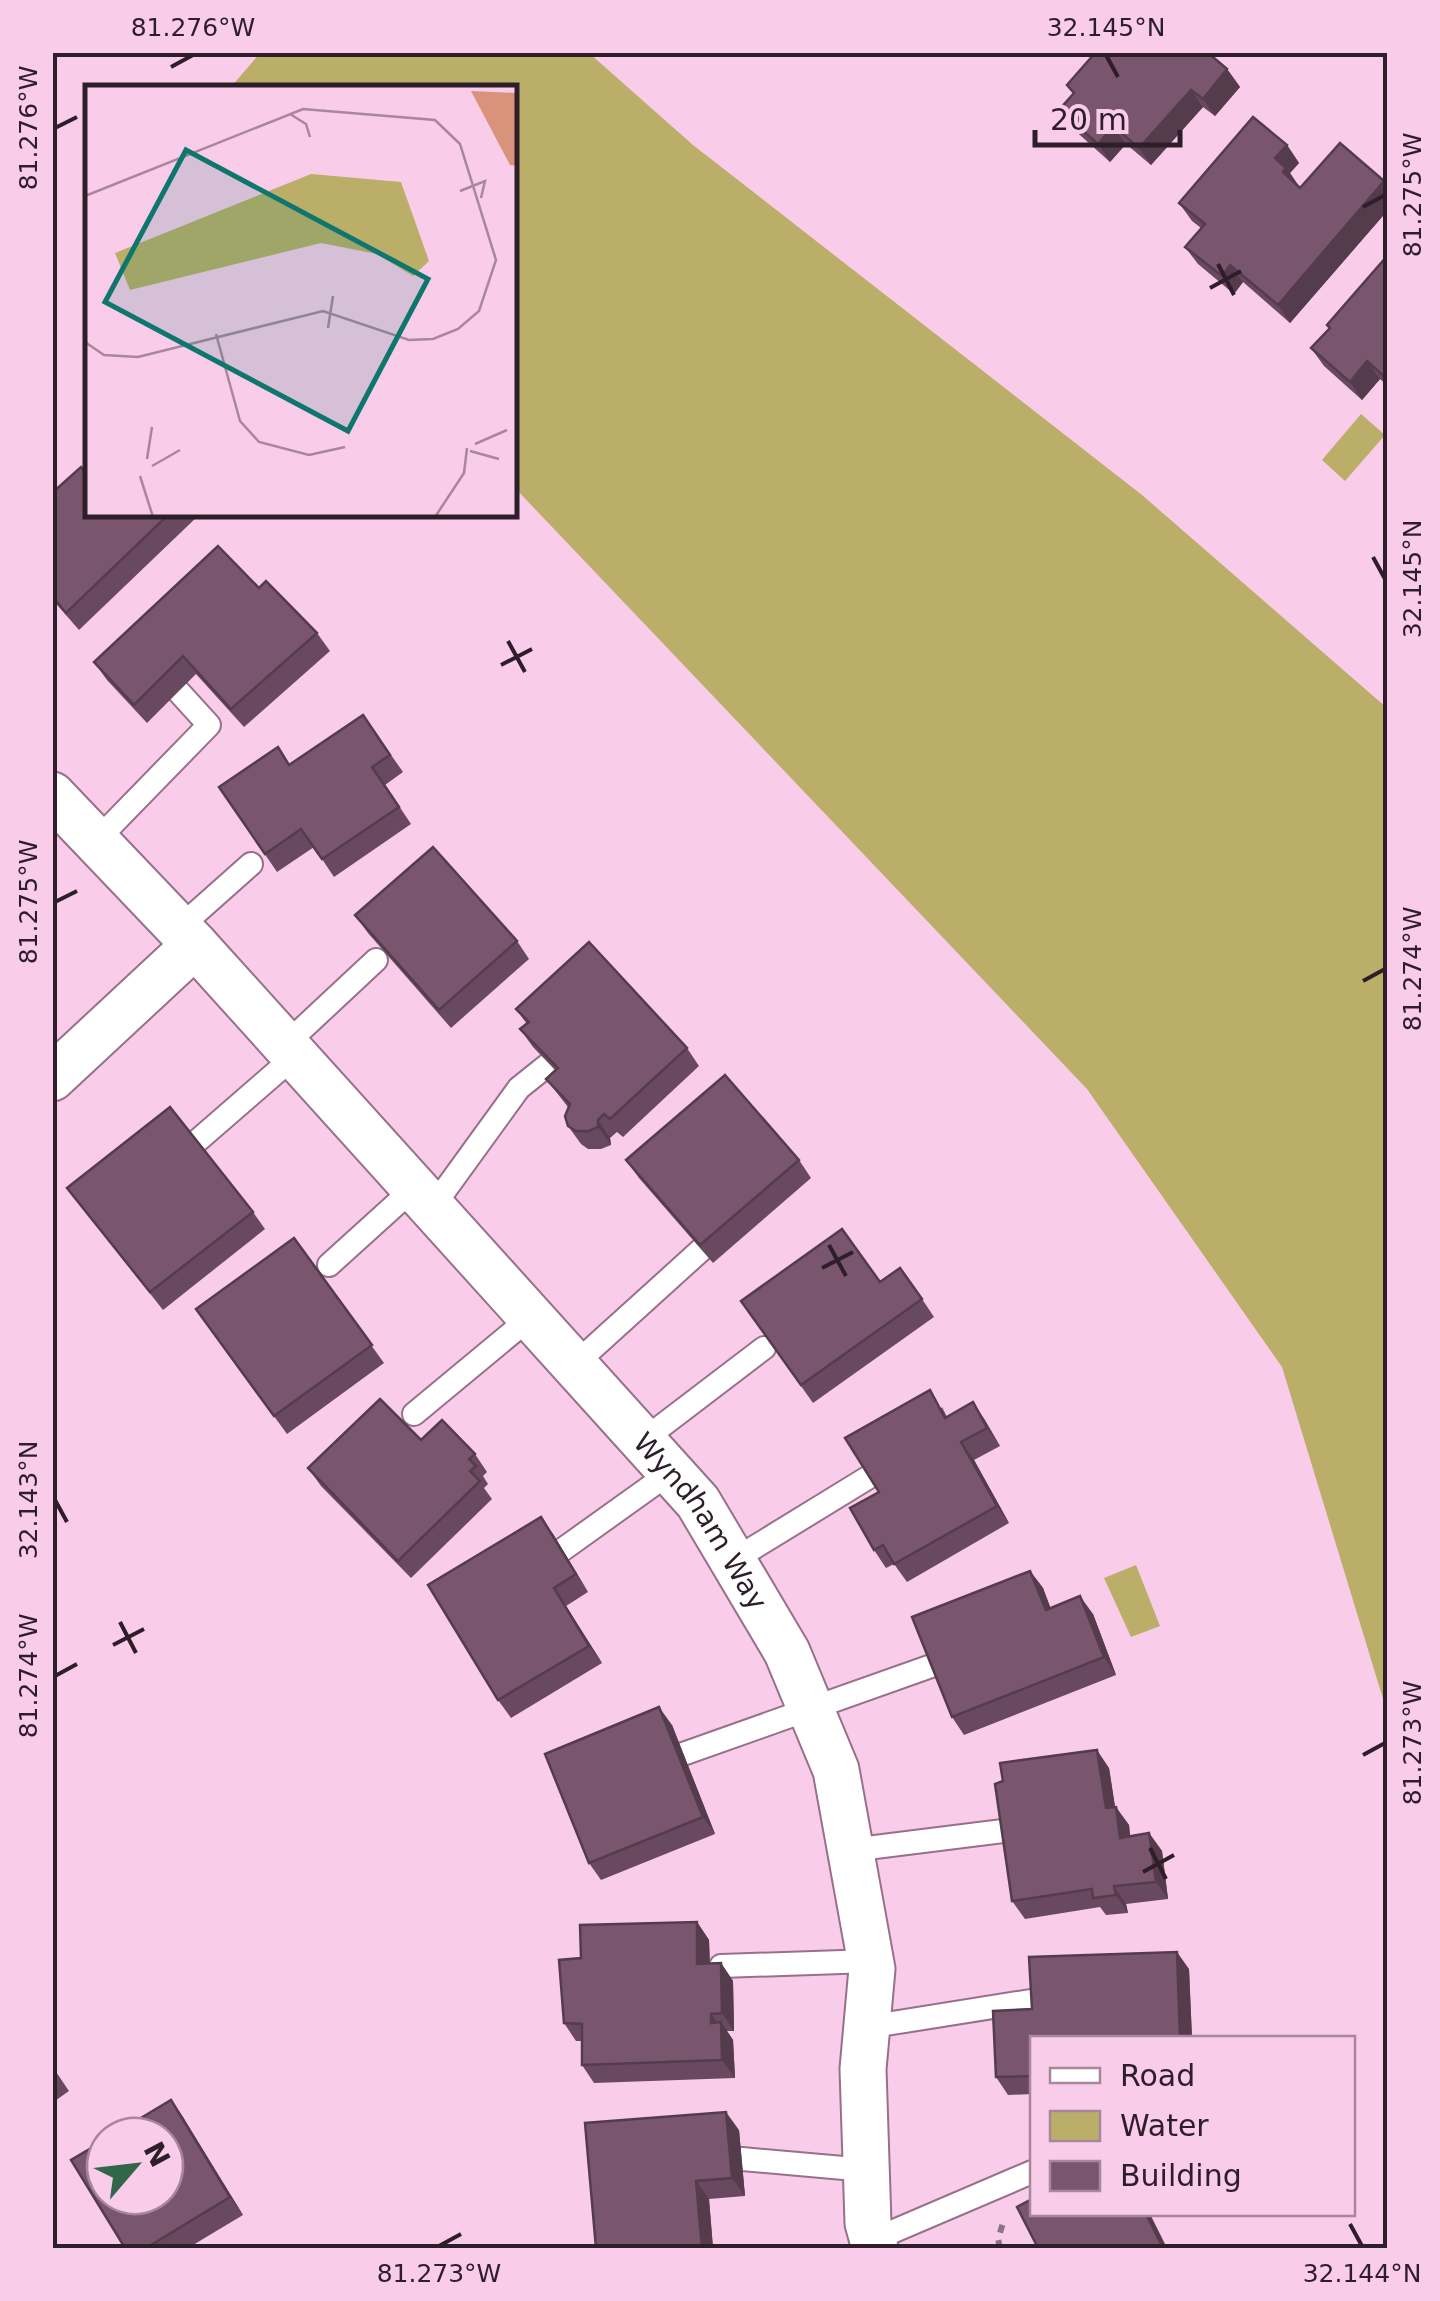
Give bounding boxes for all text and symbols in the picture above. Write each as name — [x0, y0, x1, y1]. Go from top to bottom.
text: 81.276°W — [131, 13, 255, 42]
text: 32.145°N — [1047, 13, 1165, 42]
text: 81.276°W — [14, 66, 43, 190]
inset map — [85, 85, 518, 518]
scale bar — [1035, 85, 1180, 147]
text: 20 m — [1050, 102, 1127, 137]
text: 81.275°W — [1398, 133, 1427, 257]
text: 32.145°N — [1398, 520, 1427, 638]
text: 81.275°W — [14, 840, 43, 964]
text: 81.274°W — [1398, 907, 1427, 1031]
street label: Wyndham Way — [627, 1426, 775, 1616]
text: 32.143°N — [14, 1441, 43, 1559]
text: 81.274°W — [14, 1614, 43, 1738]
text: 81.273°W — [1398, 1681, 1427, 1805]
legend — [1030, 2036, 1355, 2216]
text: Road — [1120, 2058, 1195, 2093]
text: Water — [1120, 2108, 1209, 2143]
north arrow — [85, 2116, 185, 2216]
text: N — [137, 2136, 177, 2173]
text: Building — [1120, 2158, 1242, 2193]
text: 81.273°W — [377, 2259, 501, 2288]
text: 32.144°N — [1303, 2259, 1421, 2288]

